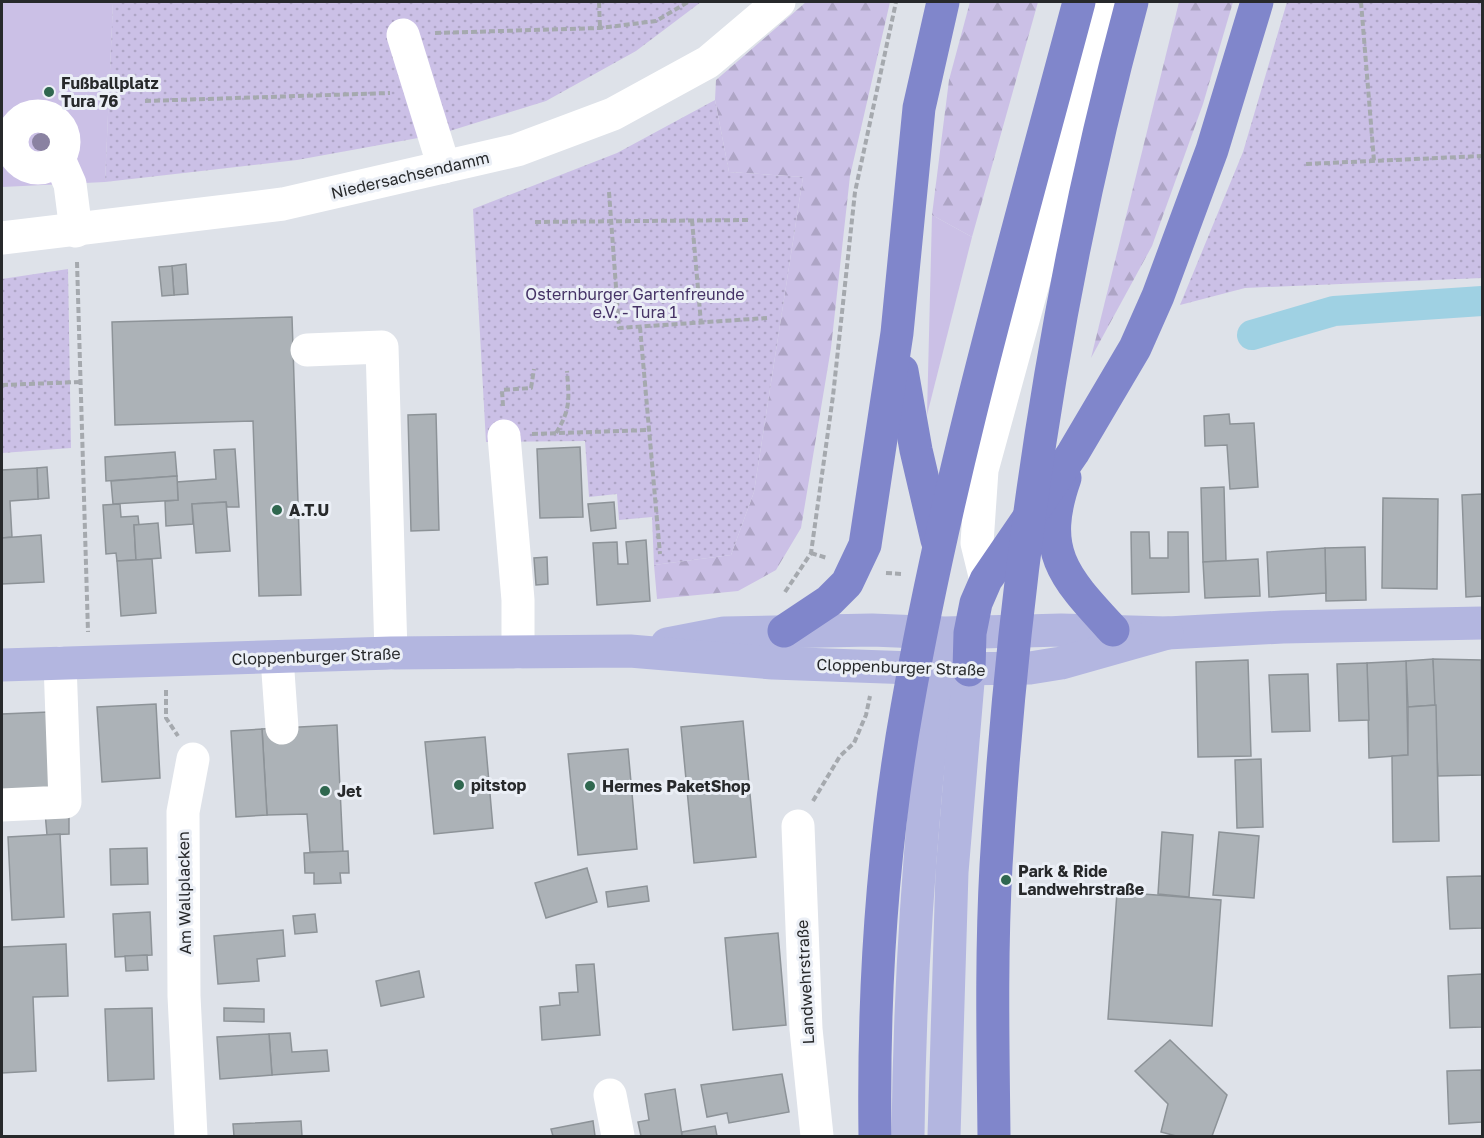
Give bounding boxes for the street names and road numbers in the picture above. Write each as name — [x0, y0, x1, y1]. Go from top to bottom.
street label: Niedersachsendamm — [329, 147, 491, 203]
street label: Cloppenburger Straße — [231, 643, 401, 669]
street label: Cloppenburger Straße — [816, 654, 986, 680]
street label: Am Wallplacken — [173, 831, 195, 955]
street label: Landwehrstraße — [792, 919, 818, 1045]

